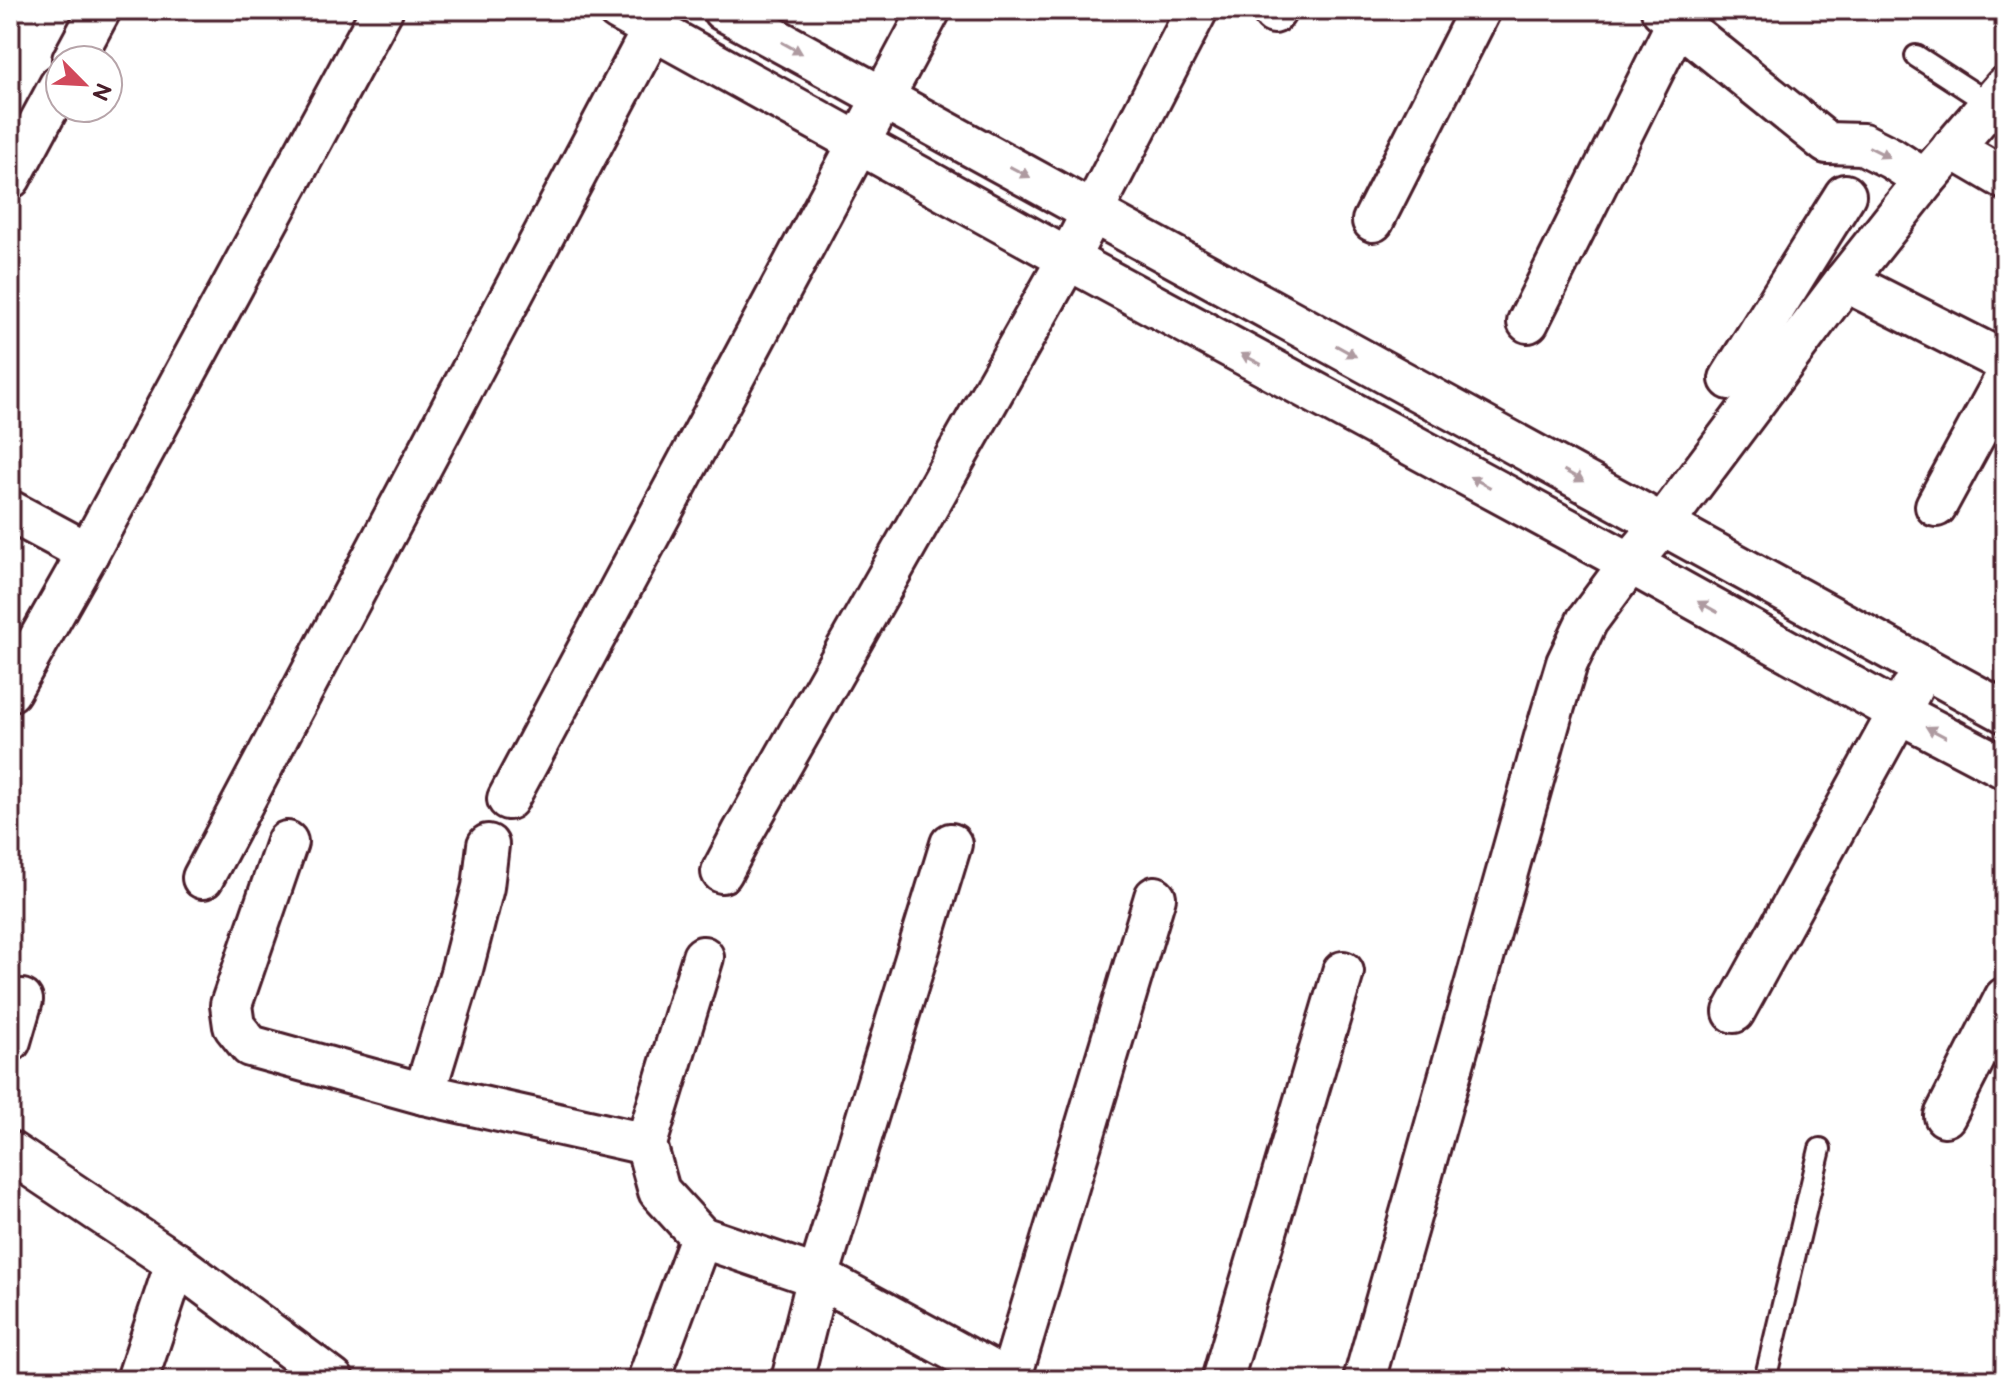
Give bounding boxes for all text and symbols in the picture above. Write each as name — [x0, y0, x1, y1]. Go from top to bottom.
one-way arrow — [780, 41, 803, 55]
north arrow — [44, 44, 124, 124]
text: N — [85, 78, 117, 105]
one-way arrow — [1868, 145, 1891, 159]
one-way arrow — [1009, 165, 1031, 179]
one-way arrow — [1335, 344, 1358, 357]
one-way arrow — [1240, 352, 1262, 366]
one-way arrow — [1563, 469, 1586, 483]
one-way arrow — [1468, 476, 1491, 489]
one-way arrow — [1697, 600, 1719, 614]
one-way arrow — [1924, 725, 1947, 738]

